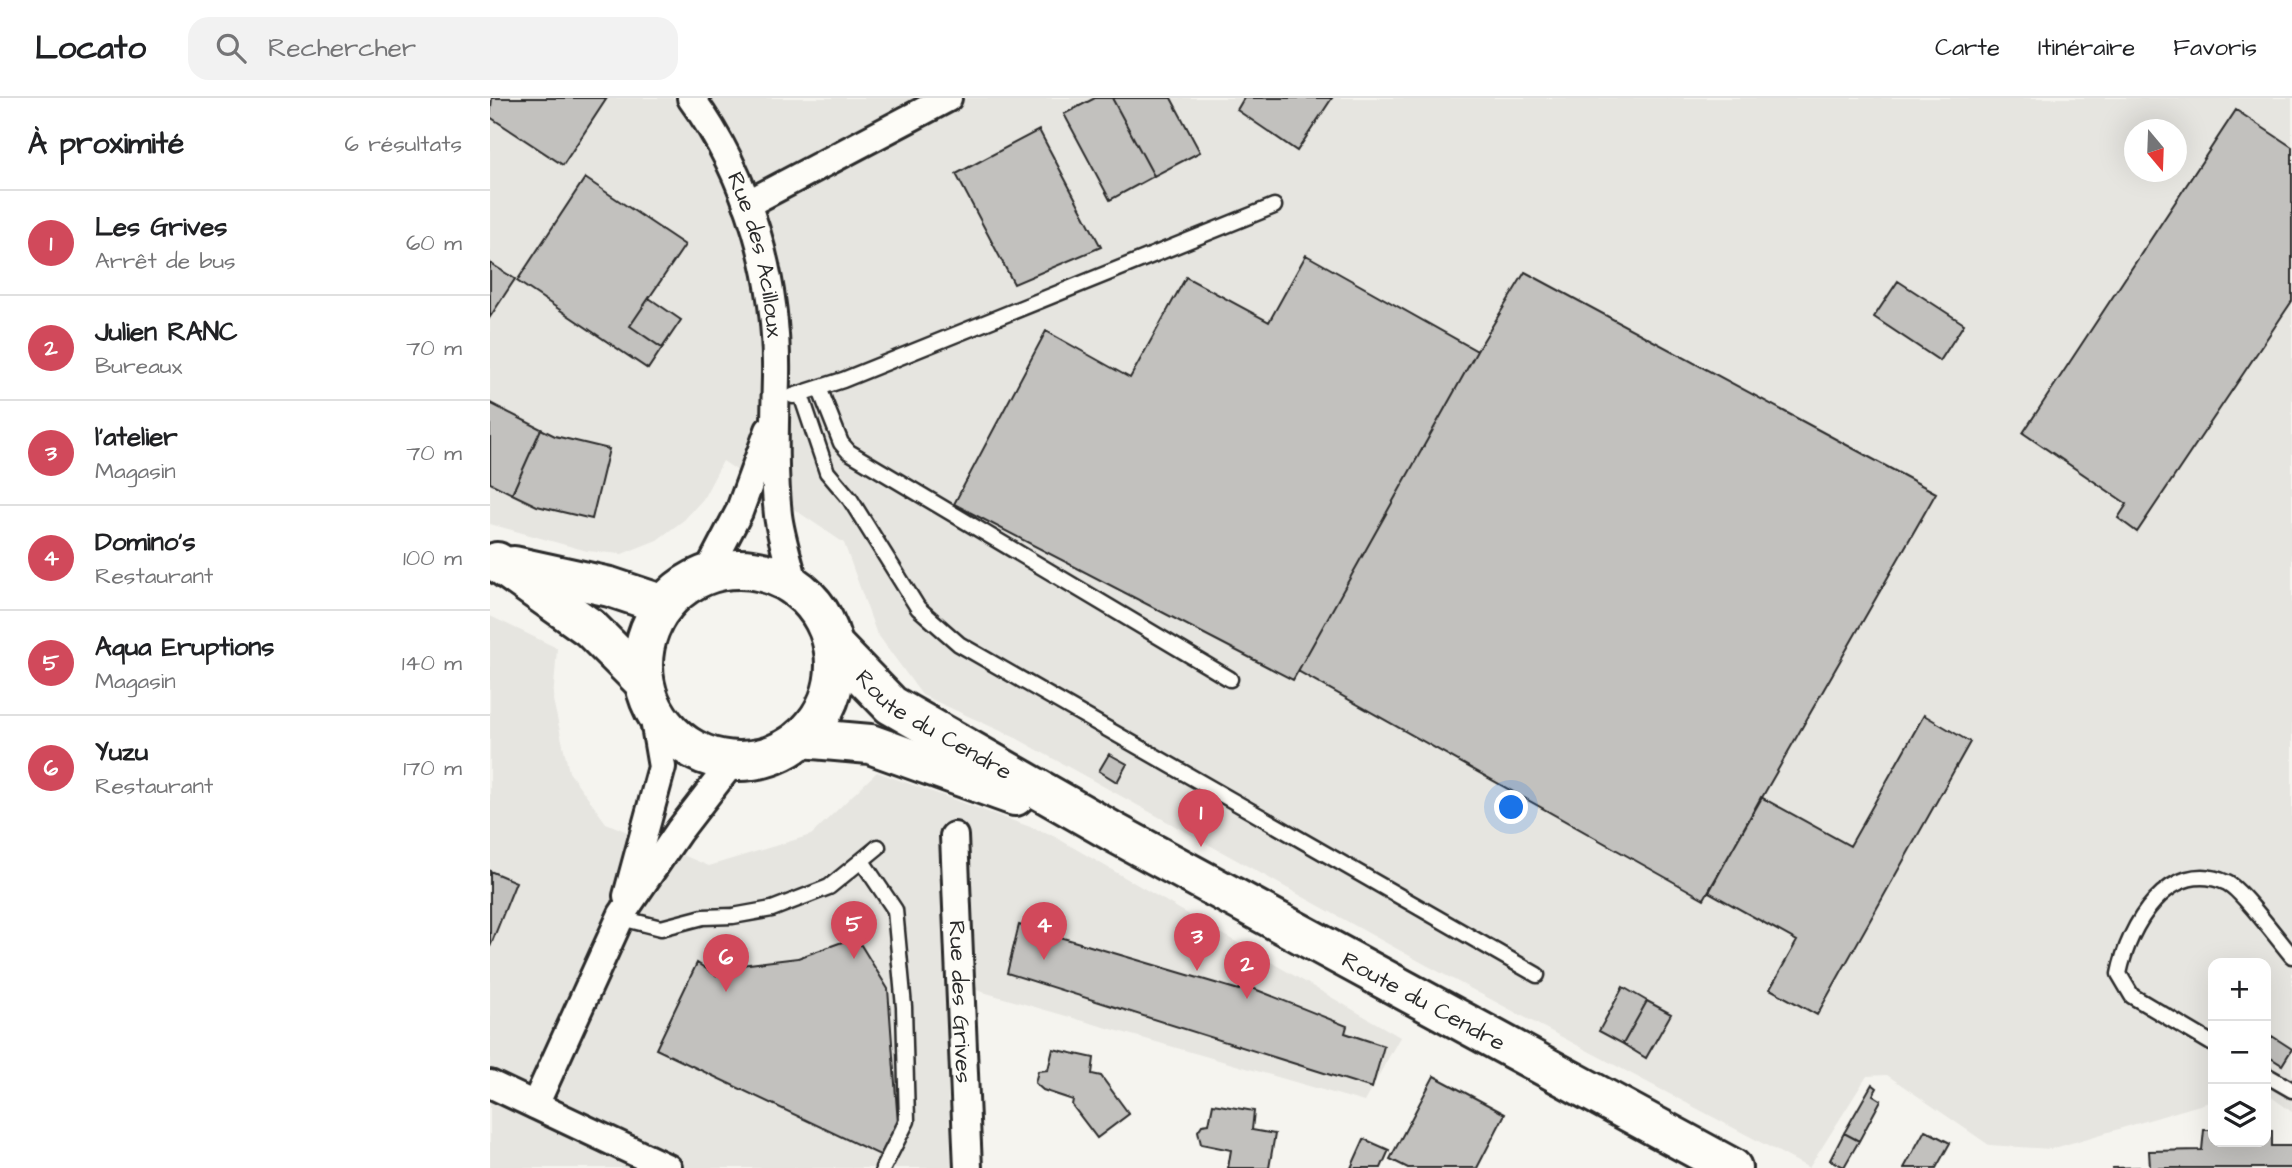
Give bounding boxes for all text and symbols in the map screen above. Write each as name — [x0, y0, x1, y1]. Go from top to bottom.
search box — [188, 17, 678, 80]
text: Locato — [35, 25, 146, 71]
icon: search — [212, 29, 250, 67]
text: Rechercher — [268, 30, 416, 66]
text: Carte — [1935, 31, 2000, 65]
text: Itinéraire — [2038, 31, 2135, 65]
text: Favoris — [2173, 31, 2257, 65]
north arrow — [2124, 119, 2187, 182]
text: À proximité — [28, 123, 184, 165]
text: 6 résultats — [345, 128, 462, 160]
street label: Rue des Acilloux — [719, 167, 790, 339]
text: Les Grives — [95, 209, 227, 245]
text: 1 — [50, 227, 52, 259]
text: 60 m — [406, 227, 462, 259]
text: Arrêt de bus — [95, 245, 236, 277]
text: Julien RANC — [95, 314, 237, 350]
text: 2 — [44, 332, 58, 364]
text: 70 m — [406, 332, 462, 364]
text: Bureaux — [95, 350, 182, 382]
text: l'atelier — [95, 419, 178, 455]
text: 3 — [45, 437, 57, 469]
text: 70 m — [406, 437, 462, 469]
text: Magasin — [95, 455, 176, 487]
text: Domino's — [95, 524, 196, 560]
text: 4 — [43, 542, 59, 574]
text: 100 m — [403, 542, 462, 574]
text: Restaurant — [95, 560, 213, 592]
text: Aqua Eruptions — [95, 629, 274, 665]
text: 5 — [43, 647, 59, 679]
text: 140 m — [402, 647, 462, 679]
street label: Route du Cendre — [848, 663, 1018, 788]
text: Magasin — [95, 665, 176, 697]
text: Yuzu — [95, 734, 148, 770]
text: 6 — [44, 752, 58, 784]
text: 170 m — [403, 752, 462, 784]
text: Restaurant — [95, 770, 213, 802]
pin: 1 — [1178, 789, 1224, 847]
your location — [1494, 790, 1528, 824]
pin: 5 — [831, 901, 877, 959]
pin: 4 — [1021, 902, 1067, 960]
pin: 3 — [1174, 913, 1220, 971]
street label: Rue des Grives — [941, 920, 979, 1084]
pin: 6 — [703, 934, 749, 992]
pin: 2 — [1224, 941, 1270, 999]
street label: Route du Cendre — [1336, 944, 1511, 1059]
map controls — [2208, 958, 2271, 1147]
button: + — [2208, 958, 2271, 1021]
button: − — [2208, 1021, 2271, 1084]
button: layers — [2208, 1084, 2271, 1147]

